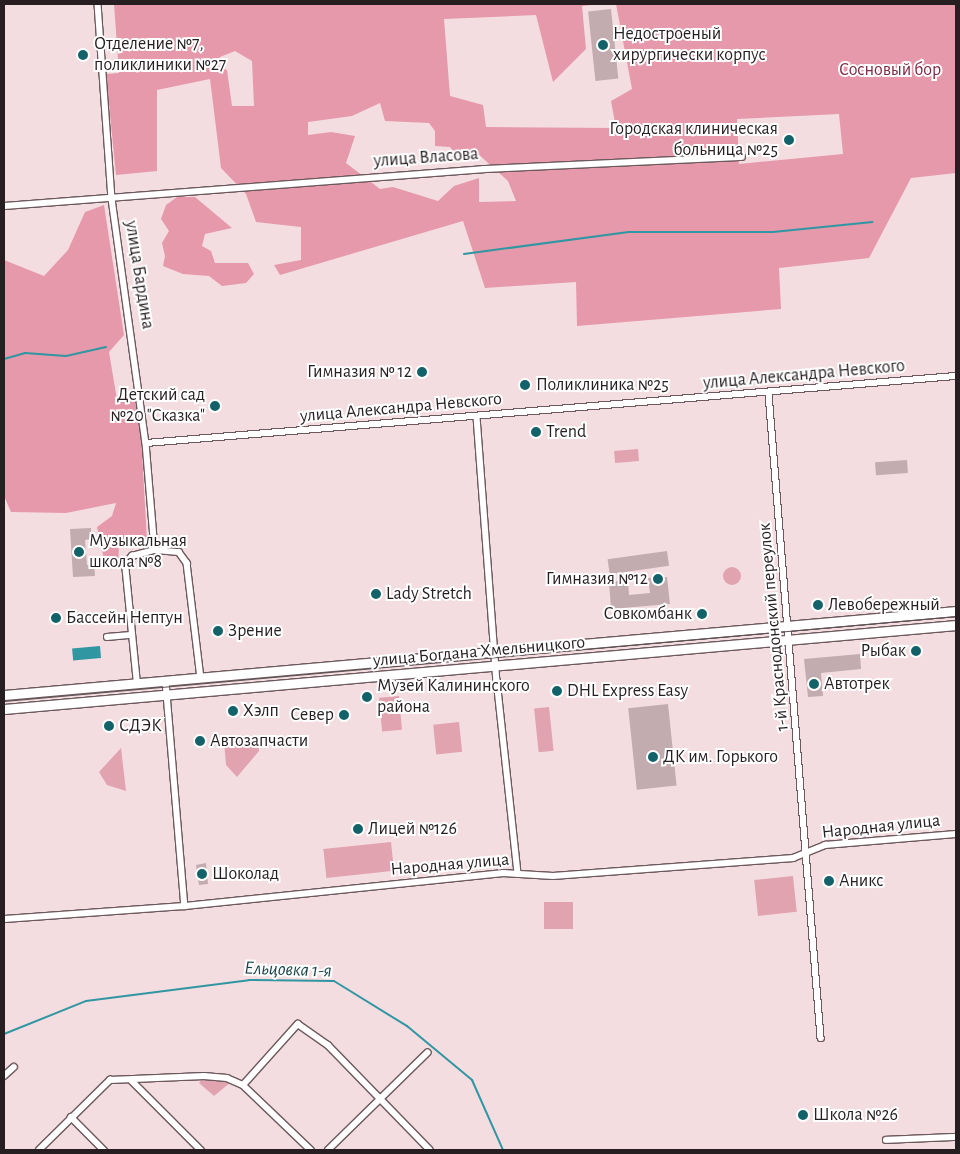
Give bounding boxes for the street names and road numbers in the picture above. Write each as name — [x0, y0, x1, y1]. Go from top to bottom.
street label: улица Власова — [373, 144, 479, 172]
street label: улица Бардина — [120, 219, 158, 331]
street label: улица Александра Невского — [702, 355, 906, 395]
street label: улица Александра Невского — [299, 388, 503, 428]
street label: 1-й Краснодонский переулок — [754, 522, 794, 732]
street label: улица Богдана Хмельницкого — [372, 632, 586, 672]
street label: Народная улица — [821, 810, 941, 844]
street label: Народная улица — [390, 849, 510, 881]

